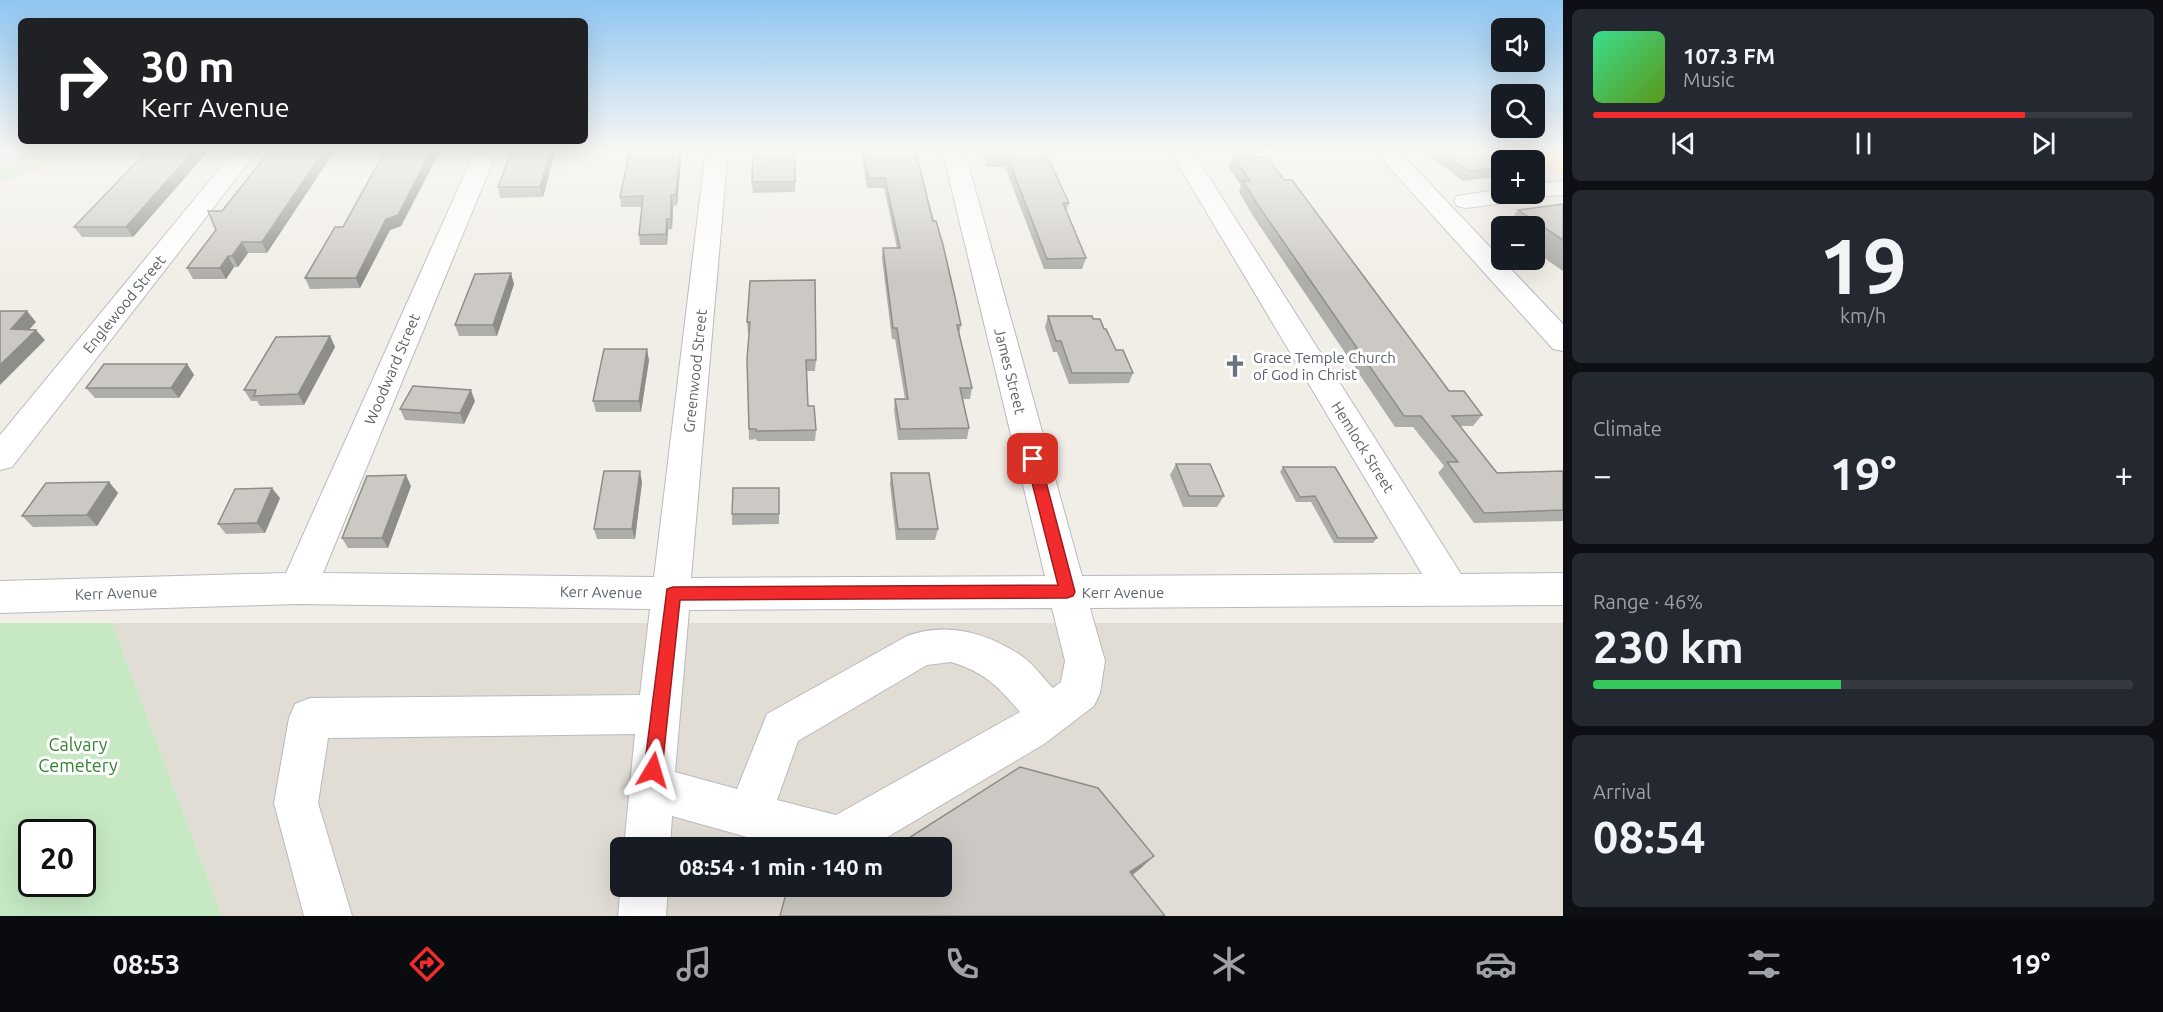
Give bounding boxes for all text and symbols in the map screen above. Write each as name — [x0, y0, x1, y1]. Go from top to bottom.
map controls — [1491, 18, 1545, 270]
button: sound — [1491, 18, 1545, 72]
icon: right — [42, 42, 120, 120]
text: 30 m — [141, 43, 235, 90]
text: 107.3 FM — [1683, 43, 1775, 68]
text: Music — [1683, 68, 1735, 91]
button: search — [1491, 84, 1545, 138]
text: Kerr Avenue — [141, 92, 290, 122]
icon: previous — [1667, 127, 1700, 160]
icon: pause — [1847, 127, 1880, 160]
icon: next — [2027, 127, 2060, 160]
button: + — [1491, 150, 1545, 204]
button: − — [1491, 216, 1545, 270]
text: 19 — [1819, 221, 1907, 309]
street label: Englewood Street — [79, 252, 169, 356]
text: km/h — [1840, 304, 1886, 327]
street label: Greenwood Street — [680, 308, 710, 434]
street label: Woodward Street — [361, 311, 423, 427]
street label: James Street — [991, 326, 1029, 416]
place label: Grace Temple Church of God in Christ — [1253, 349, 1396, 383]
church icon: Grace Temple Church of God in Christ — [1222, 353, 1248, 379]
street label: Hemlock Street — [1328, 398, 1398, 496]
text: Climate — [1593, 417, 1662, 440]
pin — [1007, 433, 1058, 484]
icon: arrive — [1016, 442, 1049, 475]
text: 19° — [1830, 448, 1896, 499]
text: − — [1593, 456, 1612, 493]
text: + — [2114, 456, 2133, 493]
street label: Kerr Avenue — [74, 583, 158, 603]
street label: Kerr Avenue — [560, 583, 642, 601]
street label: Kerr Avenue — [1082, 584, 1164, 601]
text: Range · 46% — [1593, 590, 1703, 613]
text: 230 km — [1593, 621, 1744, 672]
park label: Calvary Cemetery — [38, 734, 118, 775]
position arrow — [621, 738, 685, 802]
text: Arrival — [1593, 780, 1651, 803]
text: 08:54 — [1593, 811, 1706, 862]
speed limit sign: 20 — [18, 819, 96, 897]
text: 08:54 · 1 min · 140 m — [679, 854, 883, 879]
icon: directions — [406, 943, 448, 985]
icon: music — [673, 943, 715, 985]
icon: phone — [941, 943, 983, 985]
icon: climate — [1208, 943, 1250, 985]
icon: car — [1475, 943, 1517, 985]
icon: filters — [1743, 943, 1785, 985]
text: 08:53 — [113, 949, 180, 979]
text: 19° — [2010, 949, 2050, 979]

